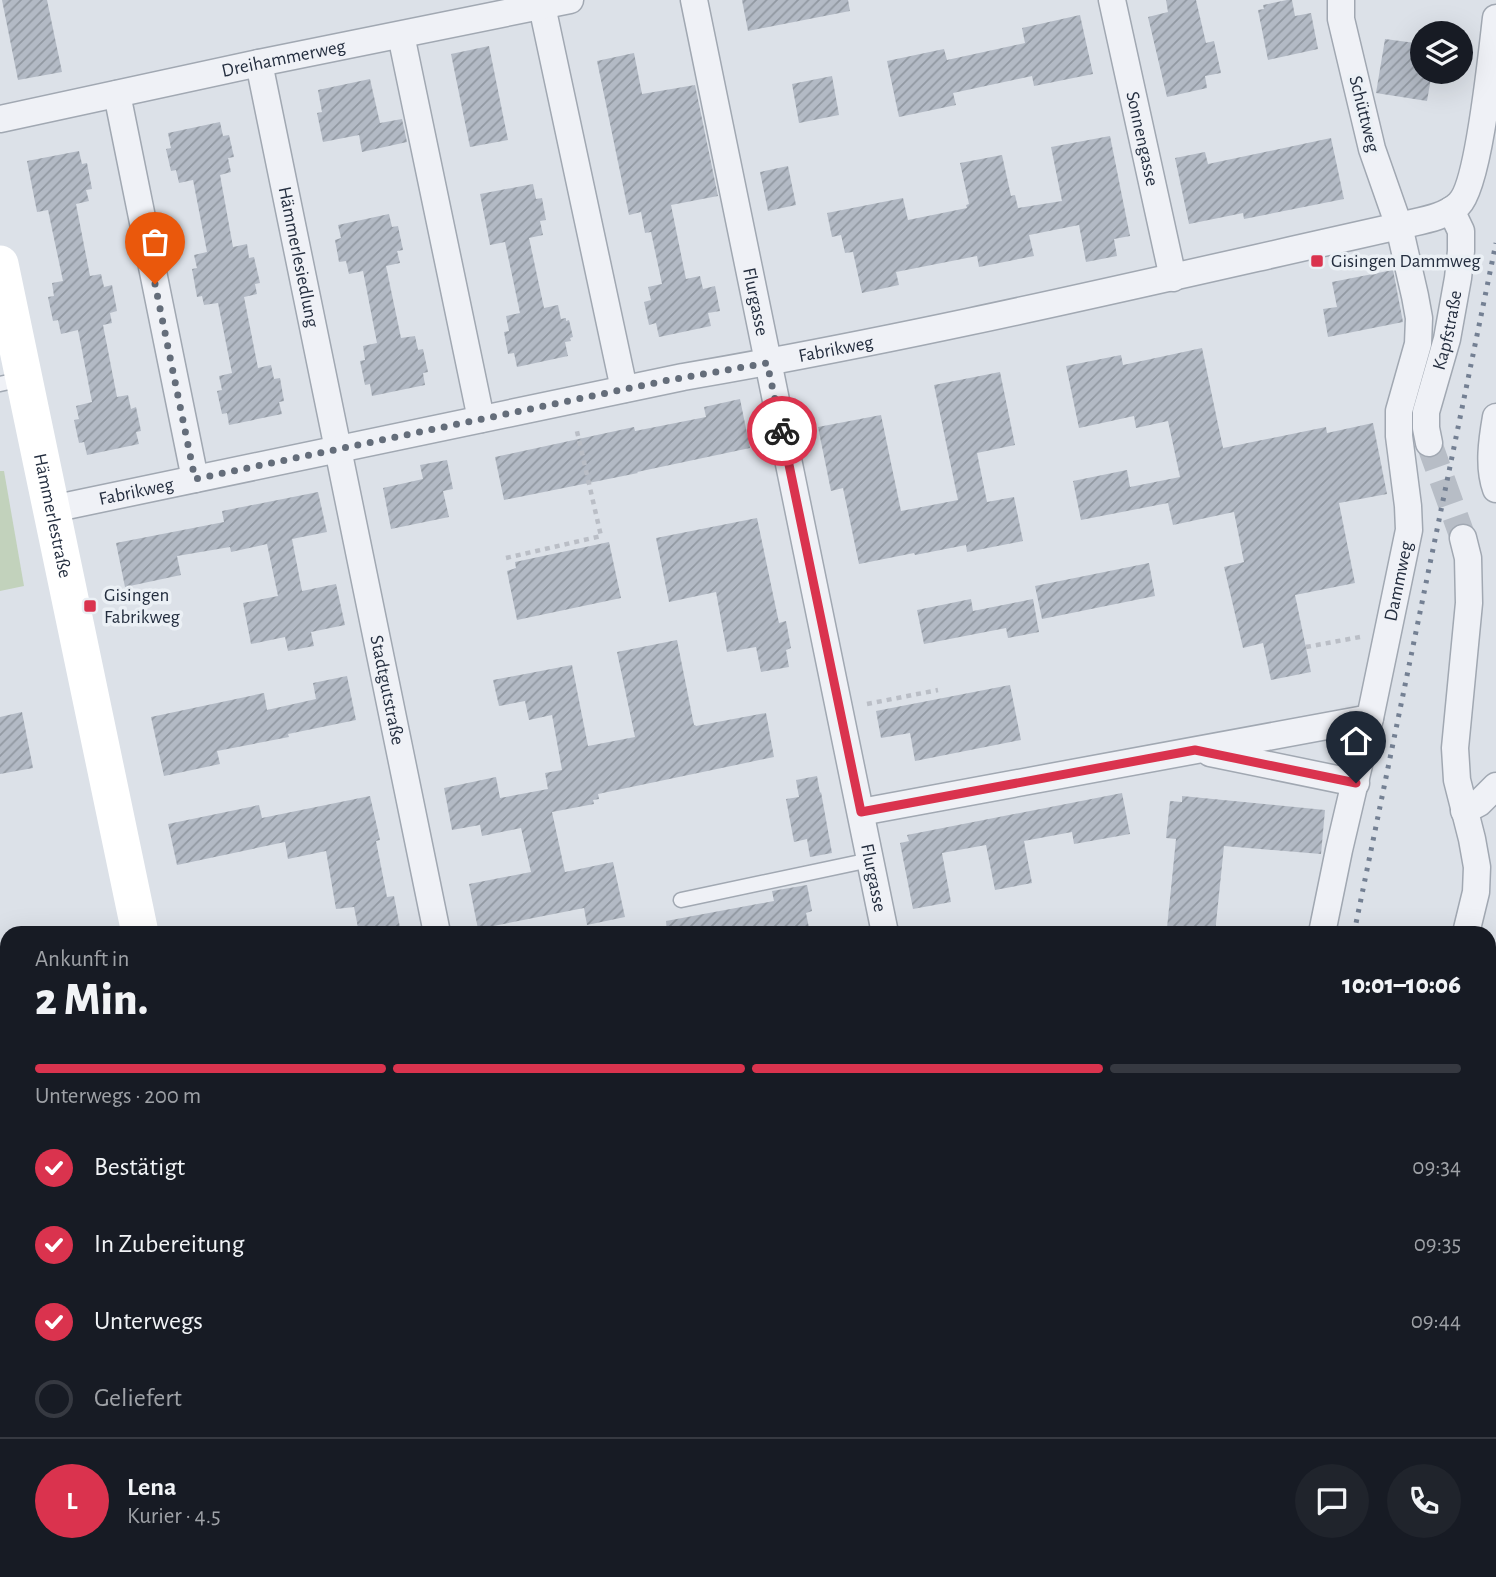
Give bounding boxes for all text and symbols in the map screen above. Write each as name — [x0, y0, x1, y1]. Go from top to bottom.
map controls — [1410, 21, 1473, 84]
button: layers — [1410, 21, 1473, 84]
street label: Dreihammerweg — [220, 36, 348, 80]
street label: Schüttweg — [1345, 74, 1383, 155]
street label: Sonnengasse — [1123, 90, 1162, 188]
street label: Hämmerlesiedlung — [275, 185, 323, 330]
pin — [125, 212, 185, 284]
icon: bag — [136, 223, 174, 261]
place label: Gisingen Dammweg — [1331, 252, 1481, 271]
marker: Gisingen Dammweg — [1309, 253, 1325, 269]
street label: Flurgasse — [740, 266, 772, 338]
street label: Kapfstraße — [1429, 289, 1465, 372]
street label: Fabrikweg — [797, 332, 876, 365]
courier — [747, 396, 817, 466]
icon: bike — [763, 412, 801, 450]
street label: Hämmerlestraße — [30, 451, 75, 580]
street label: Fabrikweg — [97, 474, 176, 508]
street label: Dammweg — [1381, 539, 1416, 623]
place label: Gisingen Fabrikweg — [104, 586, 181, 627]
marker: Gisingen Fabrikweg — [82, 598, 98, 614]
street label: Stadtgutstraße — [367, 633, 408, 747]
pin — [1326, 711, 1386, 783]
icon: home — [1337, 722, 1375, 760]
street label: Flurgasse — [857, 842, 890, 914]
text: Ankunft in — [35, 948, 129, 971]
text: 10:01–10:06 — [1342, 972, 1461, 998]
text: 2 Min. — [35, 977, 148, 1023]
text: Unterwegs · 200 m — [35, 1085, 201, 1108]
icon: check — [35, 1149, 73, 1187]
text: Bestätigt — [94, 1154, 185, 1180]
text: 09:34 — [1412, 1156, 1461, 1179]
icon: check — [35, 1226, 73, 1264]
text: In Zubereitung — [94, 1231, 244, 1257]
text: 09:35 — [1414, 1233, 1461, 1256]
icon: check — [35, 1303, 73, 1341]
text: Unterwegs — [94, 1308, 203, 1334]
text: 09:44 — [1411, 1310, 1461, 1333]
text: Geliefert — [94, 1385, 182, 1411]
button: chat — [1295, 1464, 1369, 1538]
button: phone — [1387, 1464, 1461, 1538]
text: Lena — [127, 1474, 177, 1500]
text: L — [66, 1488, 78, 1514]
text: Kurier · 4.5 — [127, 1505, 221, 1528]

